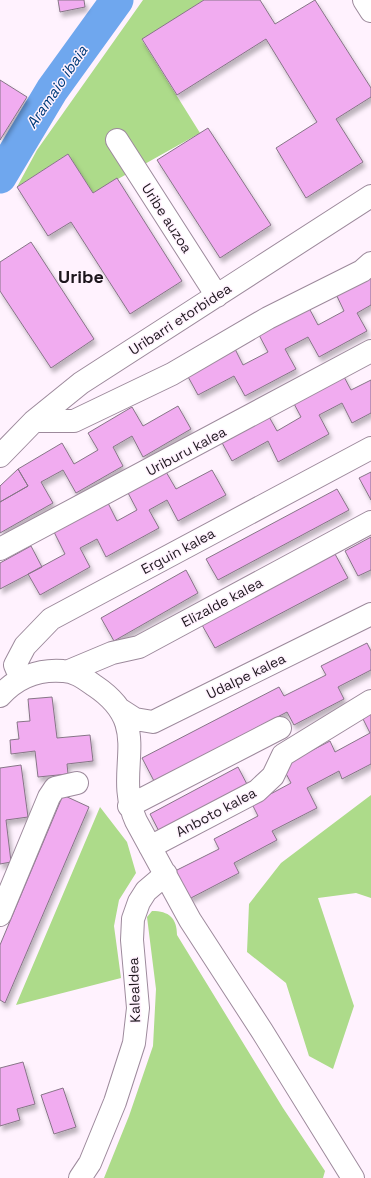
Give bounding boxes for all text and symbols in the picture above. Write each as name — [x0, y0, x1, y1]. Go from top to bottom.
water label: Aramaio ibaia — [22, 41, 92, 132]
street label: Uribe auzoa — [138, 180, 196, 256]
district label: Uribe — [58, 265, 104, 288]
street label: Uribarri etorbidea — [125, 279, 235, 359]
street label: Uriburu kalea — [143, 422, 229, 480]
street label: Erguin kalea — [138, 524, 218, 578]
street label: Elizalde kalea — [178, 573, 266, 631]
street label: Udalpe kalea — [203, 649, 289, 703]
street label: Anboto kalea — [173, 783, 259, 841]
street label: Kalealdea — [124, 957, 144, 1023]

